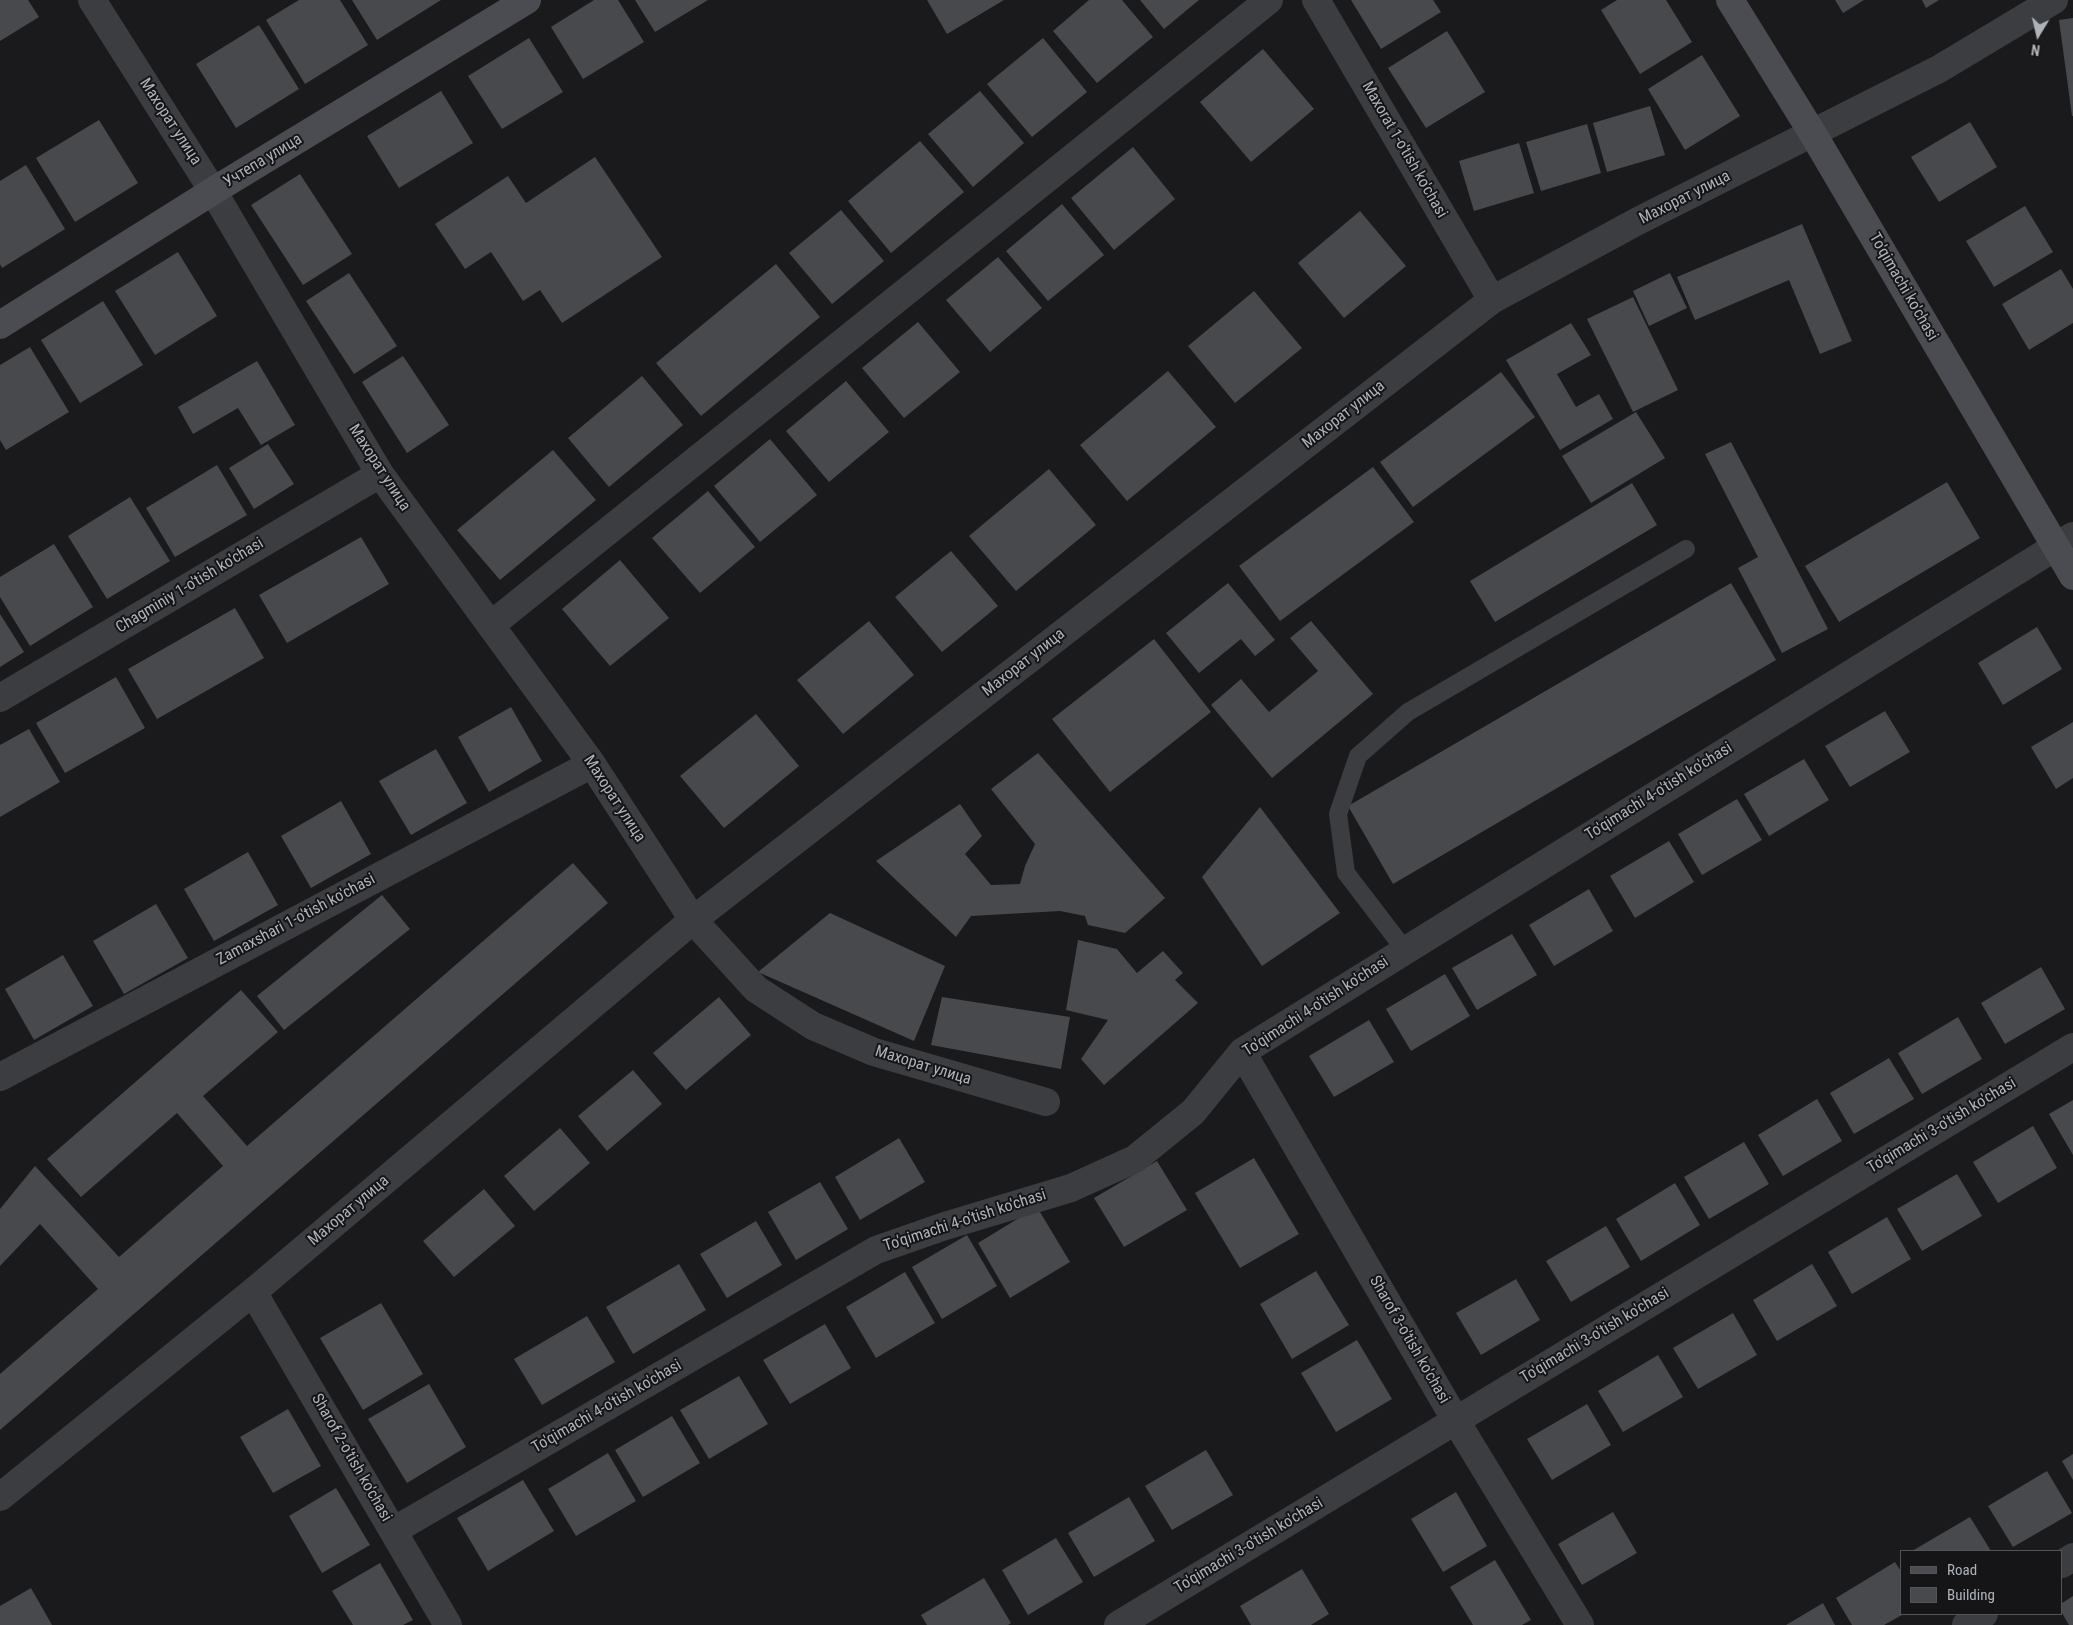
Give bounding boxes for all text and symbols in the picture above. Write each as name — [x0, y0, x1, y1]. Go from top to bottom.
north arrow — [2013, 10, 2063, 60]
text: N — [2030, 41, 2041, 58]
street label: Махорат улица — [135, 75, 205, 169]
street label: Maxorat 1-o'tish ko'chasi — [1357, 78, 1451, 222]
street label: Учтепа улица — [220, 130, 306, 192]
street label: Махорат улица — [1636, 167, 1734, 229]
street label: To'qimachi ko'chasi — [1864, 230, 1942, 344]
street label: Махорат улица — [1299, 377, 1389, 453]
street label: Махорат улица — [344, 421, 414, 515]
street label: Chagminiy 1-o'tish ko'chasi — [113, 534, 267, 638]
street label: Махорат улица — [979, 625, 1069, 701]
street label: To'qimachi 4-o'tish ko'chasi — [1582, 739, 1736, 845]
street label: Махорат улица — [579, 752, 649, 846]
street label: Zamaxshari 1-o'tish ko'chasi — [213, 870, 379, 970]
street label: To'qimachi 4-o'tish ko'chasi — [1240, 953, 1392, 1061]
street label: Махорат улица — [873, 1042, 973, 1090]
street label: To'qimachi 3-o'tish ko'chasi — [1864, 1074, 2020, 1178]
street label: Махорат улица — [305, 1172, 393, 1250]
street label: To'qimachi 4-o'tish ko'chasi — [881, 1186, 1049, 1256]
street label: Sharof 3-o'tish ko'chasi — [1365, 1273, 1453, 1407]
street label: To'qimachi 3-o'tish ko'chasi — [1517, 1284, 1673, 1388]
street label: To'qimachi 4-o'tish ko'chasi — [529, 1356, 685, 1458]
street label: Sharof 2-o'tish ko'chasi — [307, 1391, 395, 1525]
street label: To'qimachi 3-o'tish ko'chasi — [1171, 1494, 1327, 1598]
legend — [1900, 1550, 2063, 1615]
text: Road — [1947, 1561, 1977, 1579]
text: Building — [1947, 1586, 1995, 1604]

